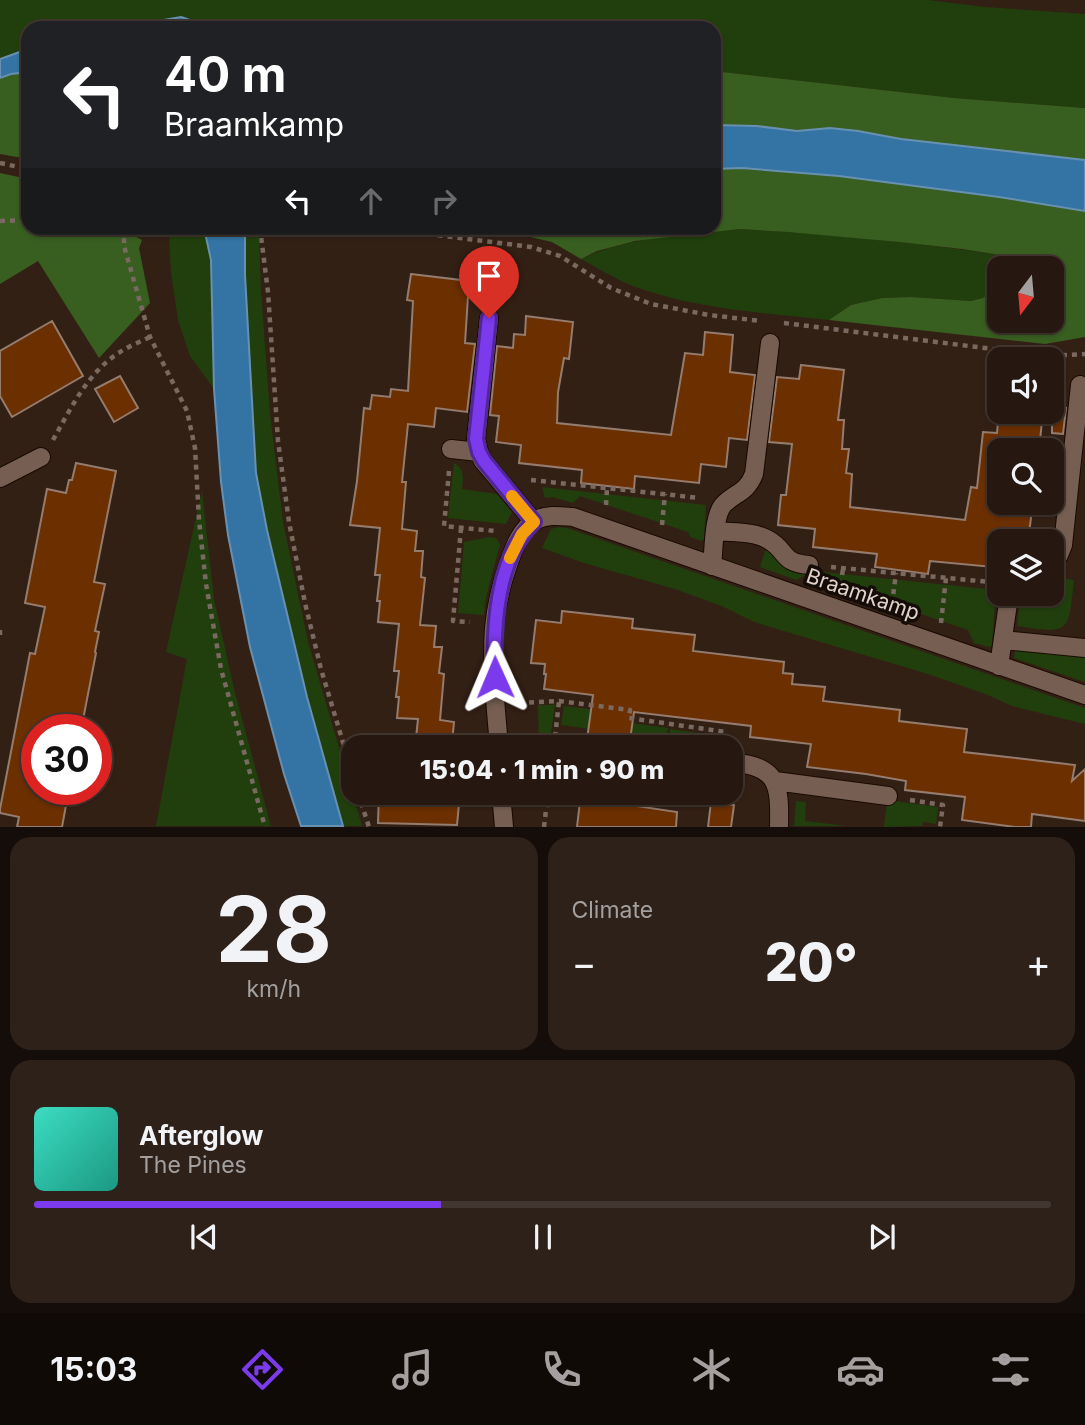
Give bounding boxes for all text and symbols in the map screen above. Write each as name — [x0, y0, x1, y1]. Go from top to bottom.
text: 40 m — [164, 45, 287, 104]
icon: left — [49, 49, 140, 140]
text: Braamkamp — [164, 105, 344, 144]
icon: left — [279, 182, 317, 220]
icon: ahead — [352, 182, 390, 220]
icon: right — [425, 182, 463, 220]
pin — [459, 246, 519, 318]
north arrow — [987, 256, 1064, 332]
map controls — [987, 256, 1064, 606]
icon: arrive — [470, 257, 508, 295]
button: sound — [987, 347, 1064, 424]
button: search — [987, 438, 1064, 515]
button: layers — [987, 529, 1064, 606]
street label: Braamkamp — [803, 563, 923, 625]
position arrow — [458, 640, 532, 714]
speed limit sign: 30 — [21, 714, 112, 805]
text: 15:04 · 1 min · 90 m — [420, 754, 664, 785]
text: 28 — [215, 874, 332, 984]
text: Climate — [572, 896, 653, 924]
text: 20° — [765, 931, 858, 994]
text: − — [572, 940, 597, 986]
text: + — [1026, 940, 1051, 986]
text: km/h — [246, 975, 301, 1003]
text: Afterglow — [139, 1120, 263, 1151]
text: The Pines — [139, 1151, 247, 1179]
icon: previous — [185, 1218, 223, 1256]
icon: pause — [524, 1218, 562, 1256]
icon: next — [863, 1218, 901, 1256]
icon: directions — [238, 1345, 287, 1394]
icon: music — [388, 1345, 437, 1394]
icon: phone — [537, 1345, 586, 1394]
icon: climate — [687, 1345, 736, 1394]
icon: car — [836, 1345, 885, 1394]
icon: filters — [986, 1345, 1035, 1394]
text: 15:03 — [50, 1350, 137, 1389]

